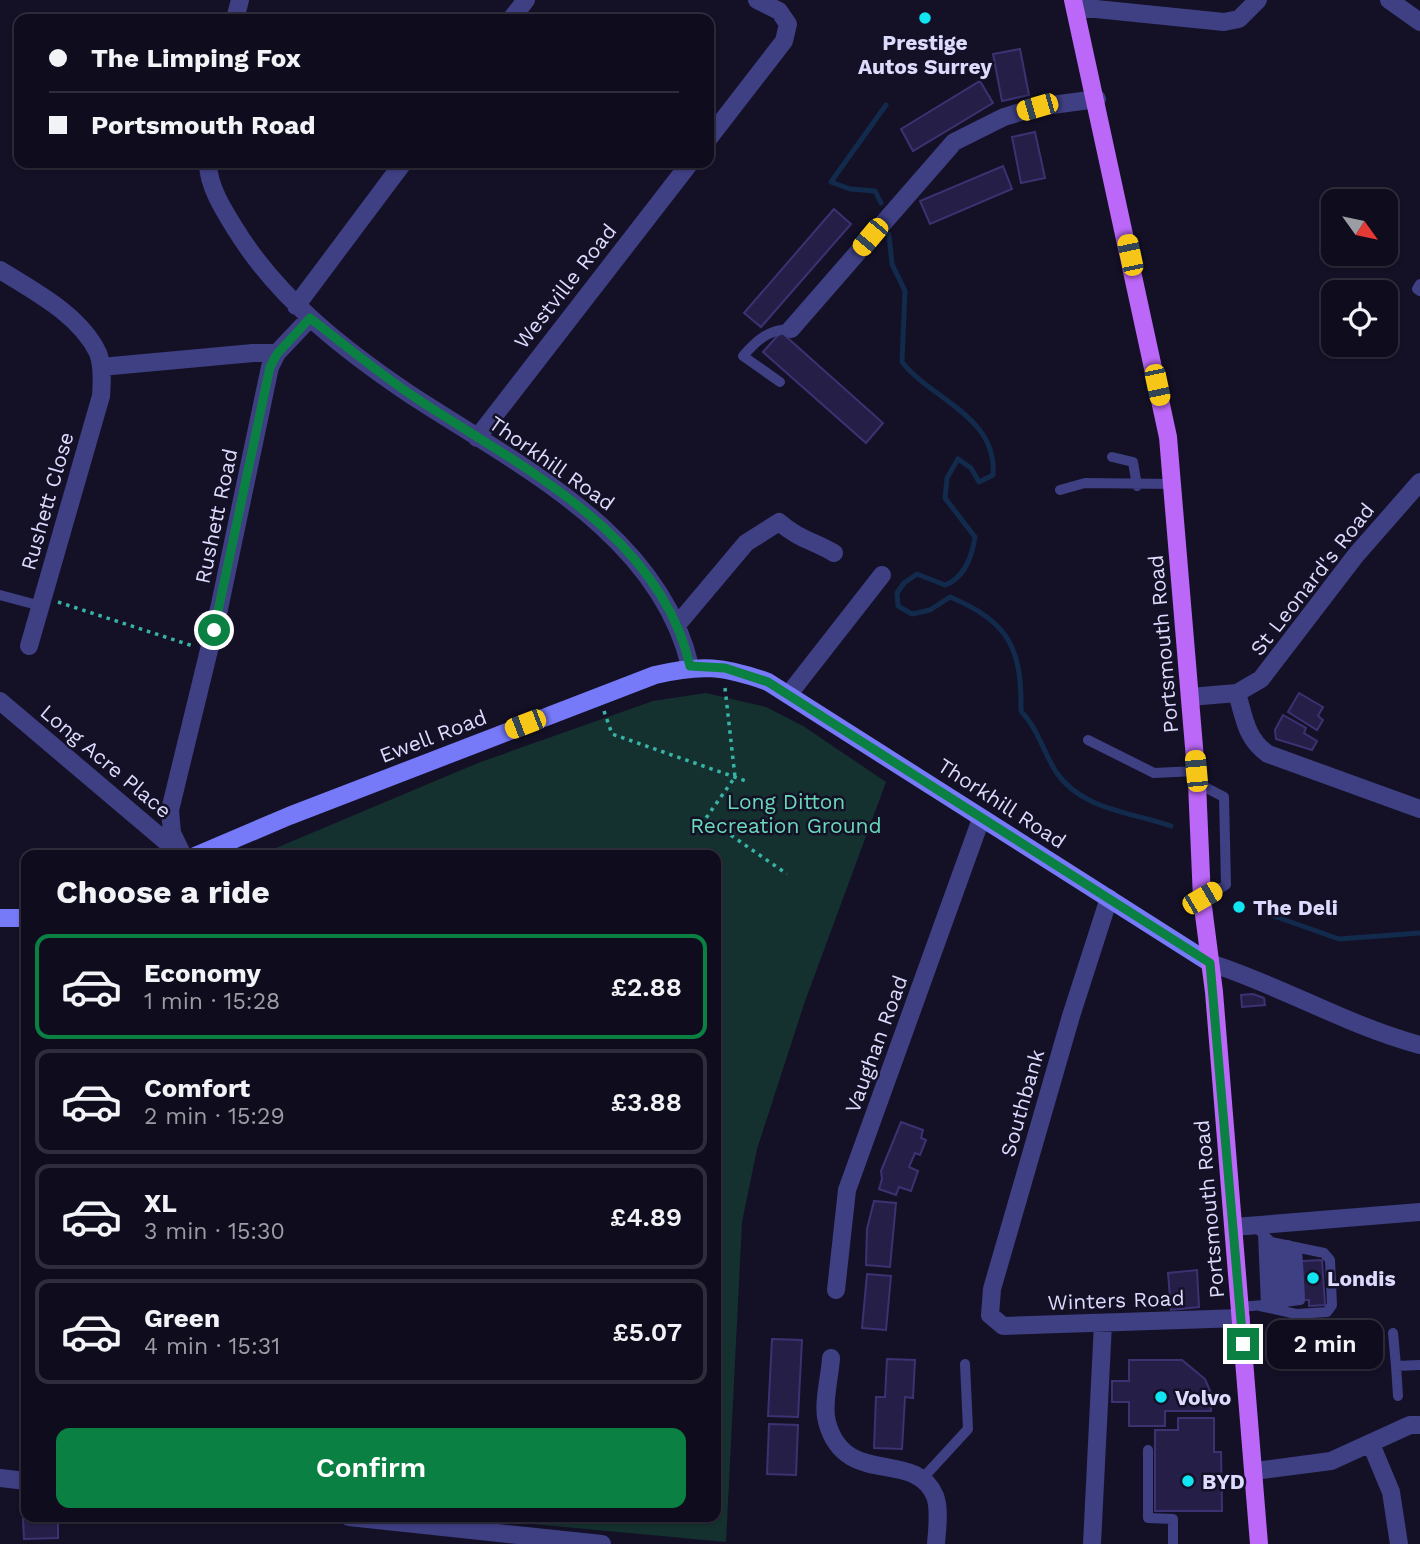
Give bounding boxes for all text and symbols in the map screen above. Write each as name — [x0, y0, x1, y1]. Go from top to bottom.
marker: Prestige Autos Surrey — [917, 10, 933, 26]
place label: Prestige Autos Surrey — [858, 30, 992, 79]
text: The Limping Fox — [91, 43, 301, 73]
car — [1014, 91, 1061, 123]
text: Portsmouth Road — [91, 110, 315, 140]
north arrow — [1321, 189, 1398, 266]
map controls — [1321, 189, 1398, 357]
car — [849, 214, 892, 260]
street label: Westville Road — [509, 219, 621, 353]
car — [1116, 232, 1145, 278]
button: locate — [1321, 280, 1398, 357]
car — [1143, 362, 1172, 408]
street label: Thorkhill Road — [484, 410, 620, 516]
street label: Rushett Close — [15, 429, 79, 573]
street label: Rushett Road — [190, 446, 242, 586]
street label: St Leonard's Road — [1245, 498, 1379, 660]
street label: Portsmouth Road — [1143, 554, 1183, 734]
route start — [198, 614, 230, 646]
street label: Long Acre Place — [35, 699, 177, 823]
street label: Ewell Road — [376, 704, 490, 768]
car — [502, 707, 549, 741]
car — [1184, 749, 1209, 793]
street label: Thorkhill Road — [933, 752, 1071, 854]
park label: Long Ditton Recreation Ground — [690, 789, 882, 838]
text: Choose a ride — [56, 873, 270, 911]
car — [1179, 878, 1226, 918]
place label: The Deli — [1253, 895, 1338, 920]
marker: The Deli — [1231, 899, 1247, 915]
icon: car — [60, 955, 123, 1018]
text: Economy — [144, 958, 261, 988]
text: £2.88 — [611, 972, 682, 1002]
street label: Vaughan Road — [840, 972, 912, 1116]
text: 1 min · 15:28 — [144, 988, 280, 1015]
street label: Southbank — [995, 1046, 1049, 1160]
icon: car — [60, 1070, 123, 1133]
text: Comfort — [144, 1073, 250, 1103]
text: £3.88 — [611, 1087, 682, 1117]
text: 2 min · 15:29 — [144, 1103, 285, 1130]
street label: Portsmouth Road — [1189, 1119, 1229, 1299]
icon: car — [60, 1185, 123, 1248]
text: XL — [144, 1188, 177, 1218]
text: £4.89 — [610, 1202, 682, 1232]
text: 3 min · 15:30 — [144, 1218, 285, 1245]
place label: Londis — [1327, 1266, 1396, 1291]
marker: Londis — [1305, 1270, 1321, 1286]
street label: Winters Road — [1047, 1285, 1185, 1315]
icon: car — [60, 1300, 123, 1363]
text: Green — [144, 1303, 220, 1333]
text: £5.07 — [613, 1317, 682, 1347]
callout: 2 min — [1268, 1320, 1383, 1368]
route end — [1227, 1328, 1259, 1360]
text: 2 min — [1293, 1331, 1357, 1358]
text: 4 min · 15:31 — [144, 1333, 280, 1360]
place label: Volvo — [1175, 1385, 1231, 1410]
marker: Volvo — [1153, 1389, 1169, 1405]
button: Confirm — [56, 1428, 686, 1508]
place label: BYD — [1202, 1469, 1245, 1494]
marker: BYD — [1180, 1473, 1196, 1489]

